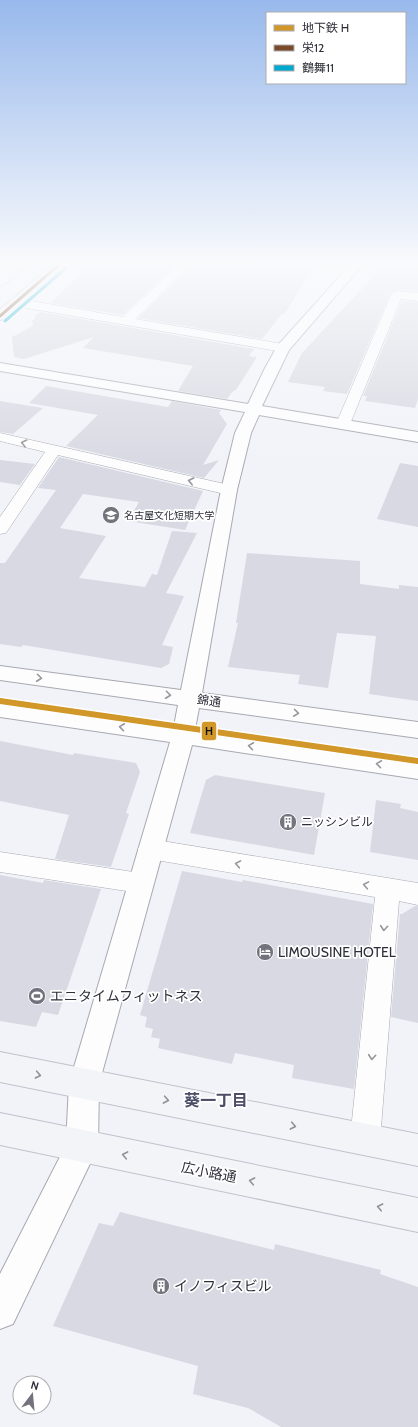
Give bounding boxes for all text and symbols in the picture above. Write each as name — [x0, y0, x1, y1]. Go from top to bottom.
legend — [266, 12, 406, 84]
text: 地下鉄 H — [302, 20, 349, 35]
text: 栄12 — [302, 40, 324, 55]
text: 鶴舞11 — [302, 60, 334, 75]
one-way arrow — [20, 439, 27, 447]
one-way arrow — [188, 478, 194, 486]
school or university icon: 名古屋文化短期大学 — [101, 505, 121, 525]
place label: 名古屋文化短期大学 — [124, 509, 214, 522]
one-way arrow — [36, 673, 42, 682]
one-way arrow — [165, 690, 171, 699]
street label: 錦通 — [196, 691, 222, 710]
one-way arrow — [293, 708, 299, 717]
line badge: H — [201, 721, 217, 741]
one-way arrow — [119, 723, 125, 732]
text: H — [205, 724, 213, 738]
one-way arrow — [248, 742, 254, 751]
one-way arrow — [376, 760, 382, 769]
building icon: ニッシンビル — [278, 812, 298, 832]
place label: ニッシンビル — [301, 814, 373, 829]
one-way arrow — [234, 860, 241, 868]
one-way arrow — [363, 881, 369, 890]
one-way arrow — [380, 925, 389, 931]
hotel icon: LIMOUSINE HOTEL — [255, 942, 275, 962]
place label: LIMOUSINE HOTEL — [278, 943, 396, 961]
sports icon: エニタイムフィットネス — [27, 986, 47, 1006]
place label: エニタイムフィットネス — [50, 987, 203, 1005]
one-way arrow — [368, 1054, 377, 1060]
one-way arrow — [35, 1070, 41, 1079]
district label: 葵一丁目 — [184, 1091, 248, 1110]
one-way arrow — [163, 1096, 169, 1104]
one-way arrow — [290, 1121, 296, 1129]
one-way arrow — [122, 1152, 128, 1160]
street label: 広小路通 — [180, 1158, 238, 1186]
one-way arrow — [249, 1178, 256, 1186]
one-way arrow — [377, 1204, 383, 1212]
building icon: イノフィスビル — [151, 1276, 171, 1296]
place label: イノフィスビル — [174, 1277, 272, 1295]
north arrow — [12, 1375, 52, 1415]
text: N — [29, 1378, 40, 1393]

